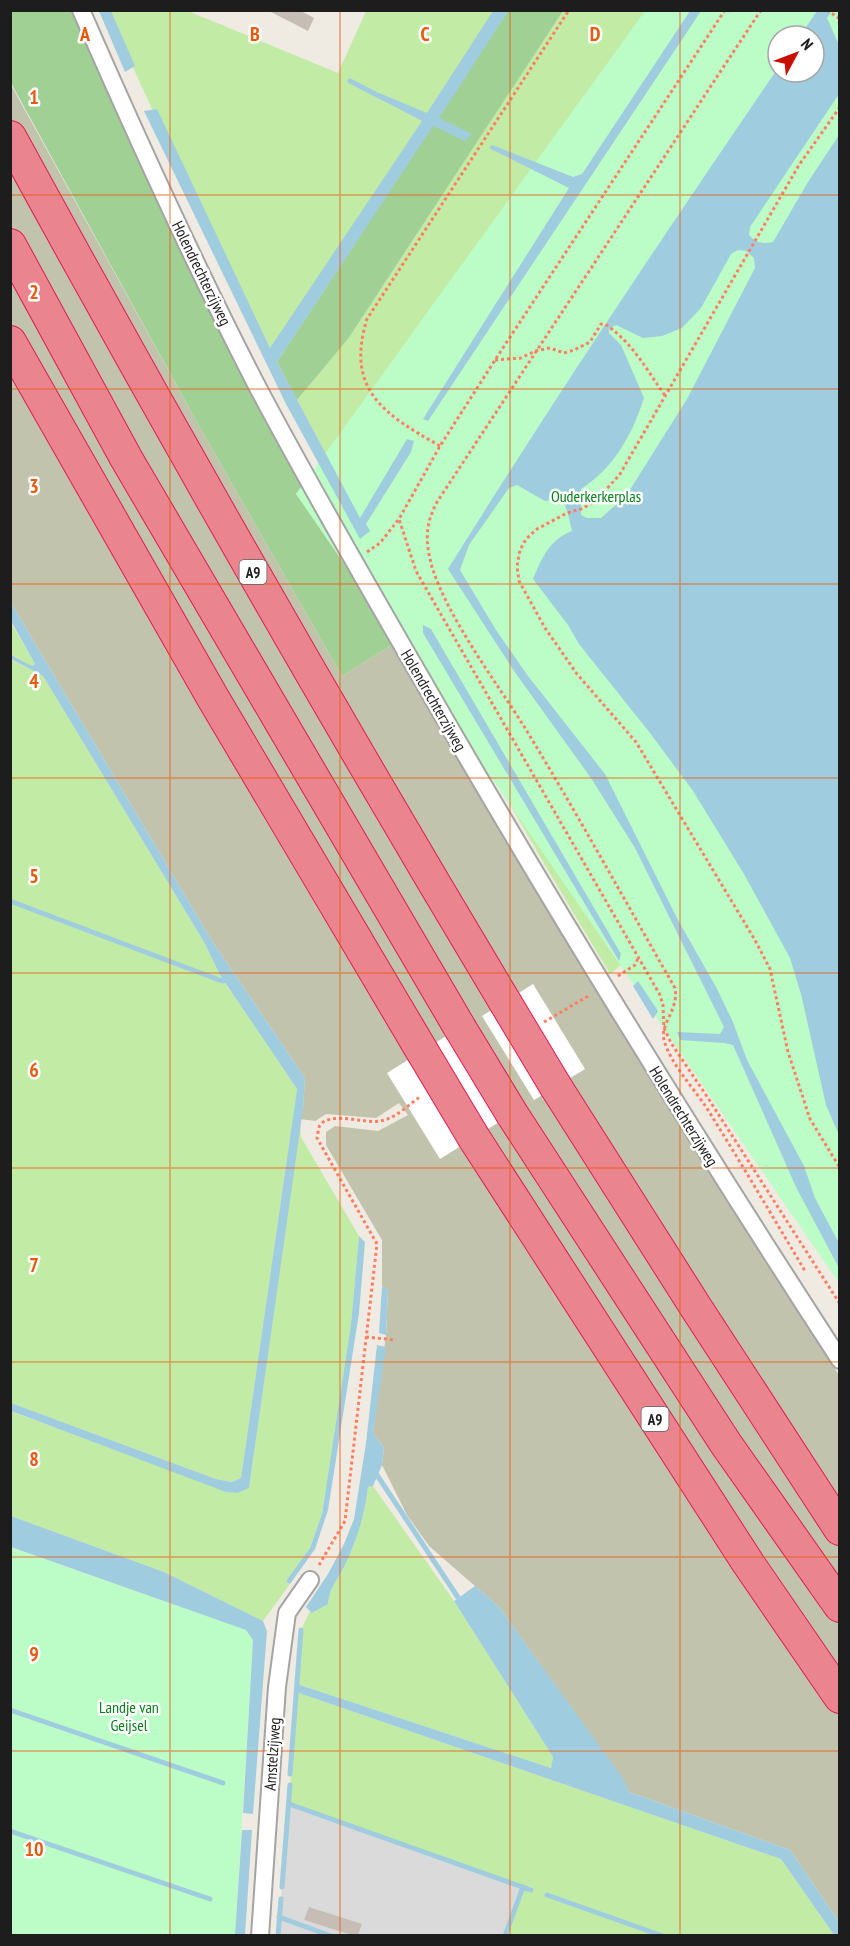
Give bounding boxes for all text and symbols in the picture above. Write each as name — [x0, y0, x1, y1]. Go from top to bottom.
text: A — [79, 21, 91, 47]
text: B — [250, 21, 260, 47]
text: C — [420, 21, 430, 47]
text: D — [590, 21, 601, 47]
north arrow — [766, 24, 826, 84]
text: N — [797, 34, 818, 54]
text: 1 — [29, 84, 39, 110]
street label: Holendrechterzijweg — [168, 217, 236, 329]
text: 2 — [29, 279, 39, 305]
text: 3 — [29, 473, 39, 499]
park label: Ouderkerkerplas — [551, 486, 641, 506]
road number: A9 — [240, 560, 266, 584]
street label: Holendrechterzijweg — [397, 646, 471, 754]
text: 4 — [29, 668, 39, 694]
text: 5 — [29, 863, 39, 889]
text: 6 — [29, 1057, 39, 1083]
street label: Holendrechterzijweg — [645, 1062, 723, 1170]
text: 7 — [29, 1252, 39, 1278]
road number: A9 — [642, 1407, 668, 1431]
text: 8 — [29, 1446, 39, 1472]
text: 9 — [29, 1641, 39, 1667]
park label: Landje van Geijsel — [99, 1697, 159, 1735]
street label: Amstelzijweg — [259, 1717, 285, 1791]
text: 10 — [24, 1836, 44, 1862]

